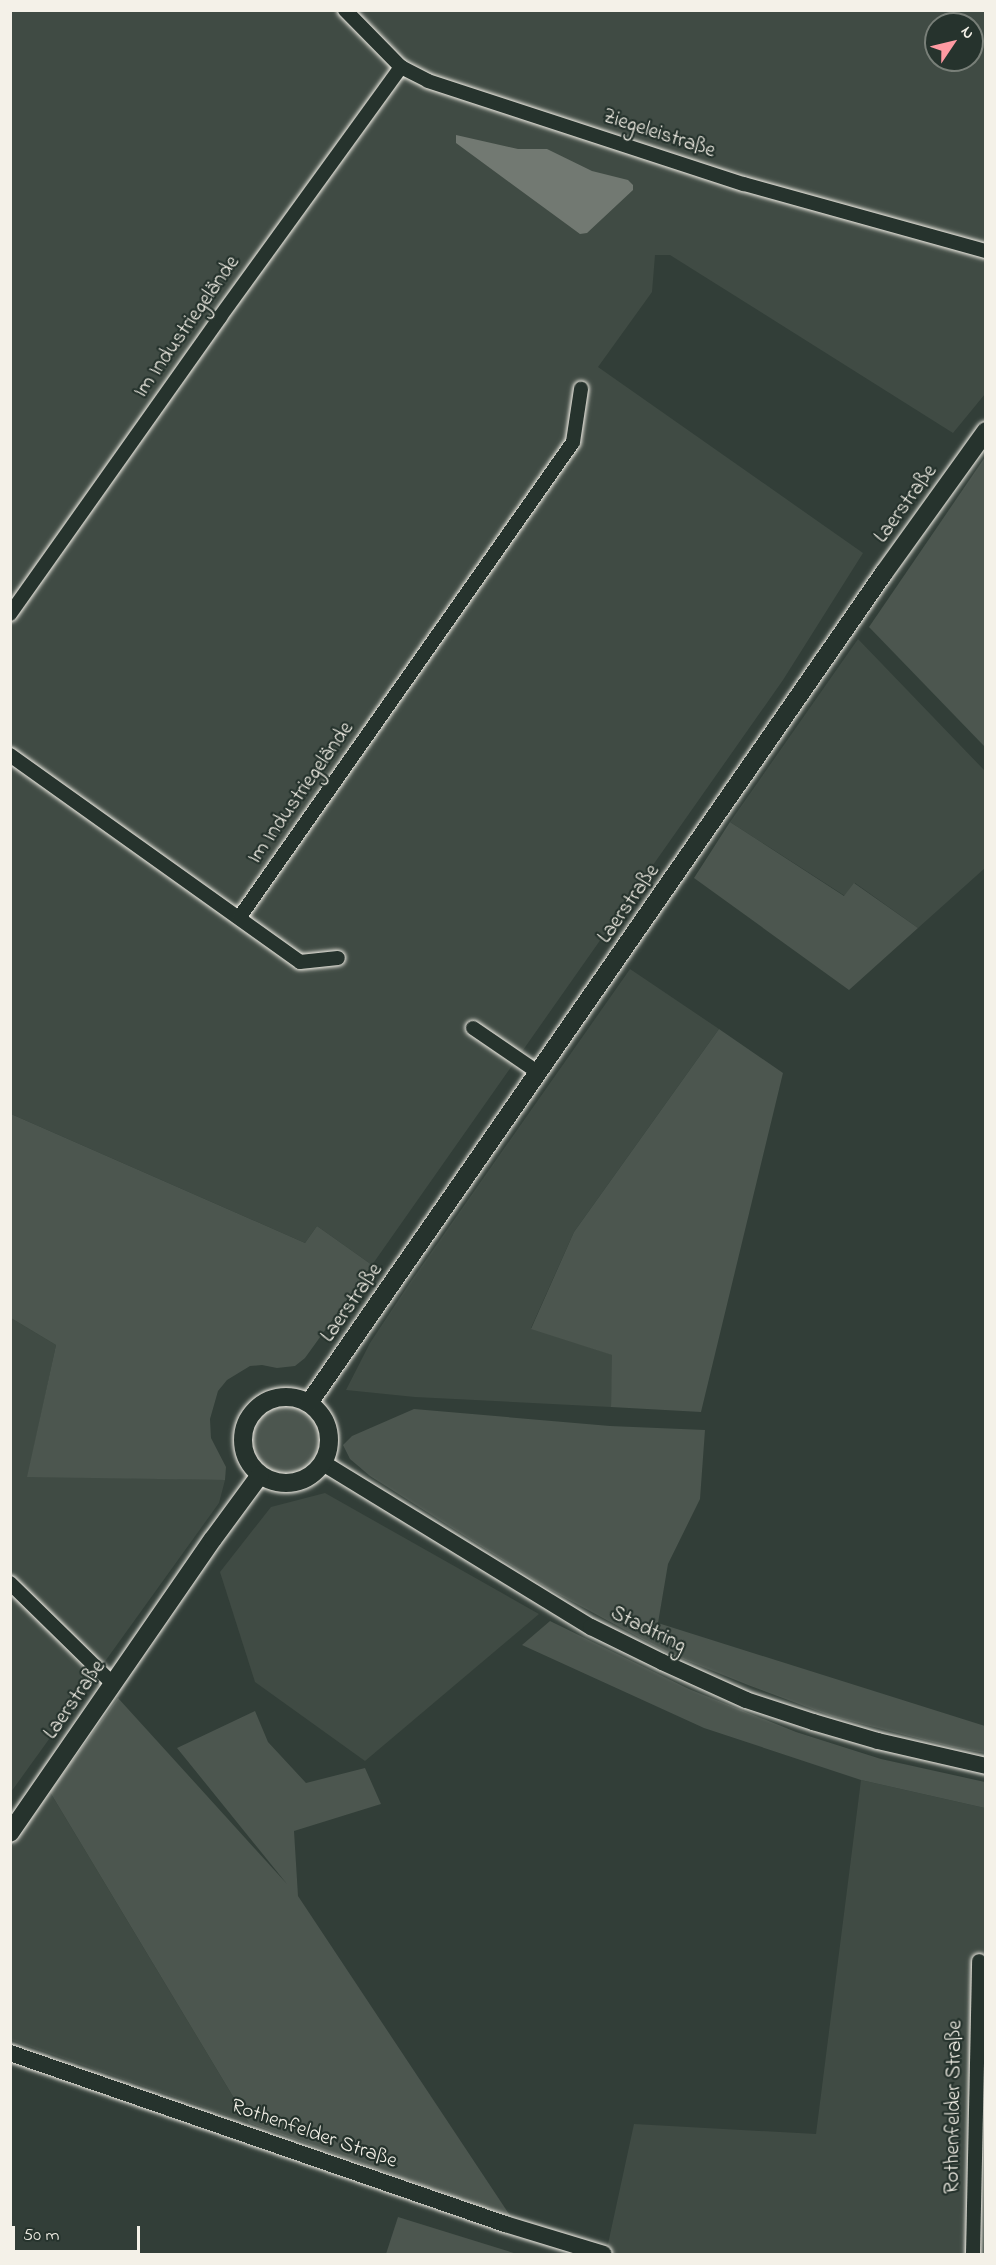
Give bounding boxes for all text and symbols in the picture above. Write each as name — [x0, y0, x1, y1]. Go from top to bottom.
north arrow — [924, 12, 984, 72]
text: N — [954, 22, 980, 44]
street label: Ziegeleistraße — [600, 104, 718, 164]
street label: Im Industriegelände — [129, 251, 245, 403]
street label: Laerstraße — [869, 460, 943, 548]
street label: Im Industriegelände — [243, 717, 359, 869]
street label: Laerstraße — [593, 859, 665, 949]
street label: Laerstraße — [316, 1258, 388, 1348]
street label: Stadtring — [606, 1601, 690, 1659]
street label: Laerstraße — [39, 1655, 111, 1745]
street label: Rothenfelder Straße — [940, 2020, 968, 2194]
street label: Rothenfelder Straße — [228, 2094, 400, 2174]
scale bar — [15, 2214, 142, 2252]
text: 50 m — [23, 2223, 60, 2249]

